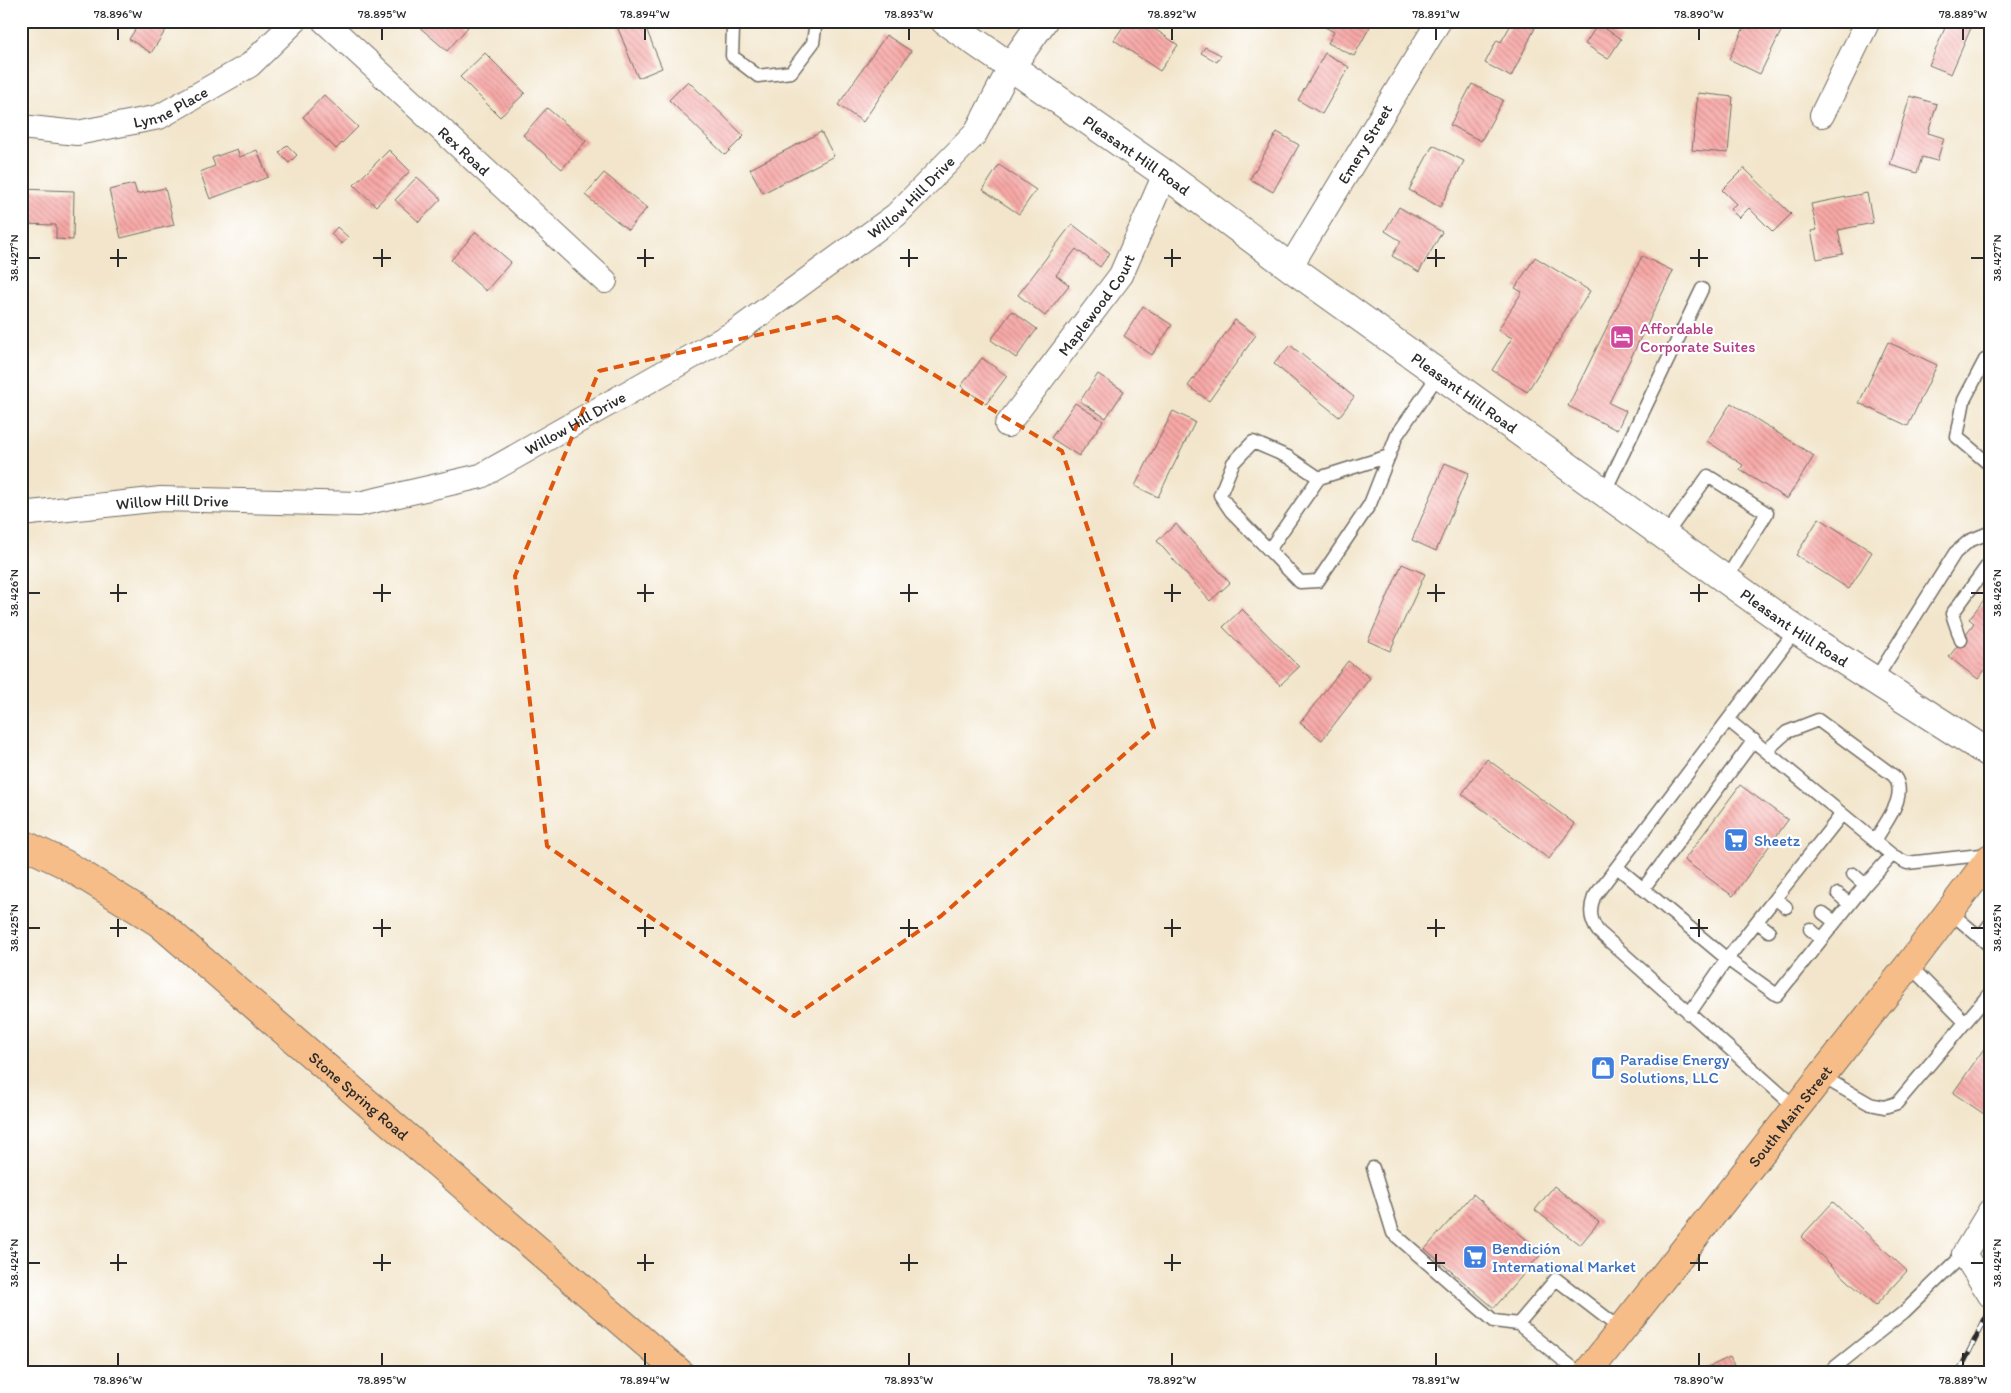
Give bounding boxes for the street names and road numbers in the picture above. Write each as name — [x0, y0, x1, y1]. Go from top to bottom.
street label: Lynne Place — [132, 82, 212, 132]
street label: Emery Street — [1334, 101, 1396, 187]
street label: Pleasant Hill Road — [1080, 111, 1194, 200]
street label: Rex Road — [434, 122, 494, 180]
street label: Willow Hill Drive — [864, 152, 959, 243]
street label: Maplewood Court — [1054, 251, 1139, 360]
street label: Pleasant Hill Road — [1408, 348, 1522, 438]
street label: Willow Hill Drive — [521, 387, 629, 459]
street label: Willow Hill Drive — [115, 490, 229, 514]
street label: Pleasant Hill Road — [1737, 584, 1852, 671]
street label: Stone Spring Road — [305, 1048, 413, 1144]
street label: South Main Street — [1744, 1062, 1836, 1171]

